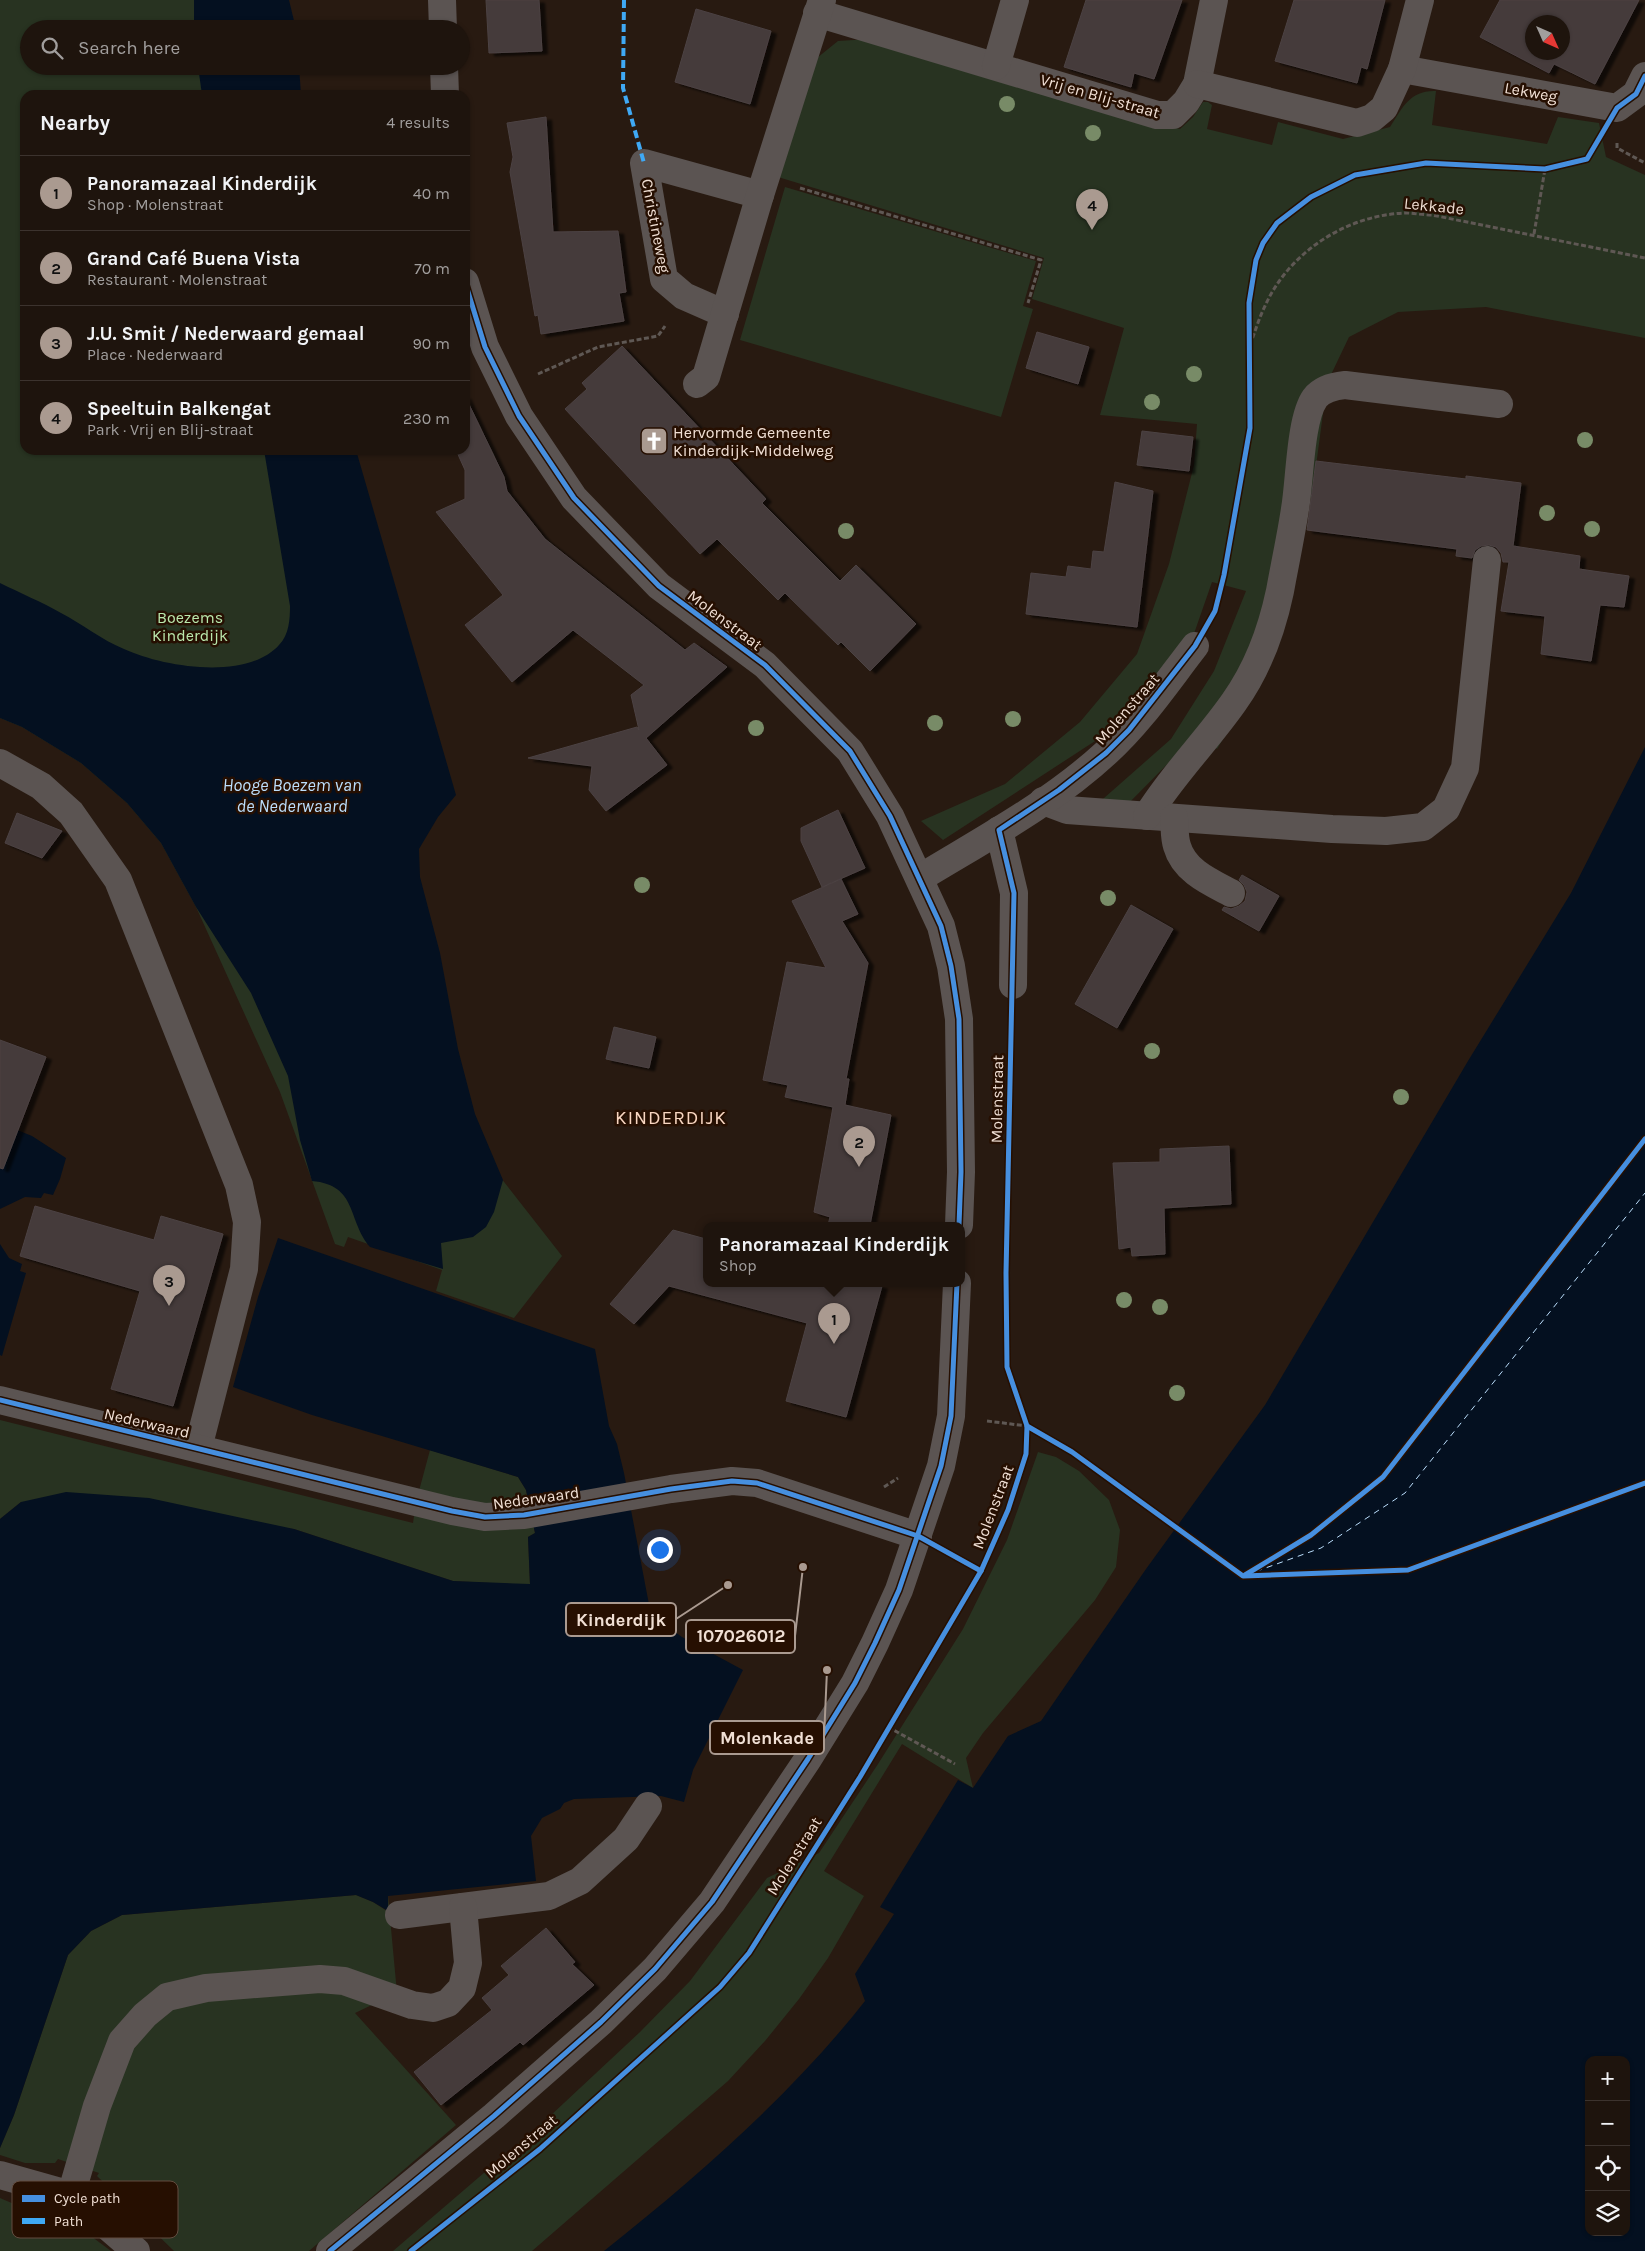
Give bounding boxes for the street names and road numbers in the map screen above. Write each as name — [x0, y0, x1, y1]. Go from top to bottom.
street label: Vrij en Blij-straat — [1038, 70, 1162, 122]
street label: Lekweg — [1503, 78, 1559, 106]
street label: Christineweg — [638, 177, 674, 275]
street label: Lekkade — [1403, 193, 1465, 219]
street label: Molenstraat — [684, 586, 766, 654]
street label: Molenstraat — [1091, 669, 1163, 749]
street label: Molenstraat — [987, 1055, 1007, 1143]
street label: Nederwaard — [102, 1404, 192, 1442]
street label: Molenstraat — [968, 1462, 1018, 1552]
street label: Nederwaard — [492, 1483, 580, 1513]
street label: Molenstraat — [762, 1813, 826, 1899]
street label: Molenstraat — [481, 2110, 561, 2182]

